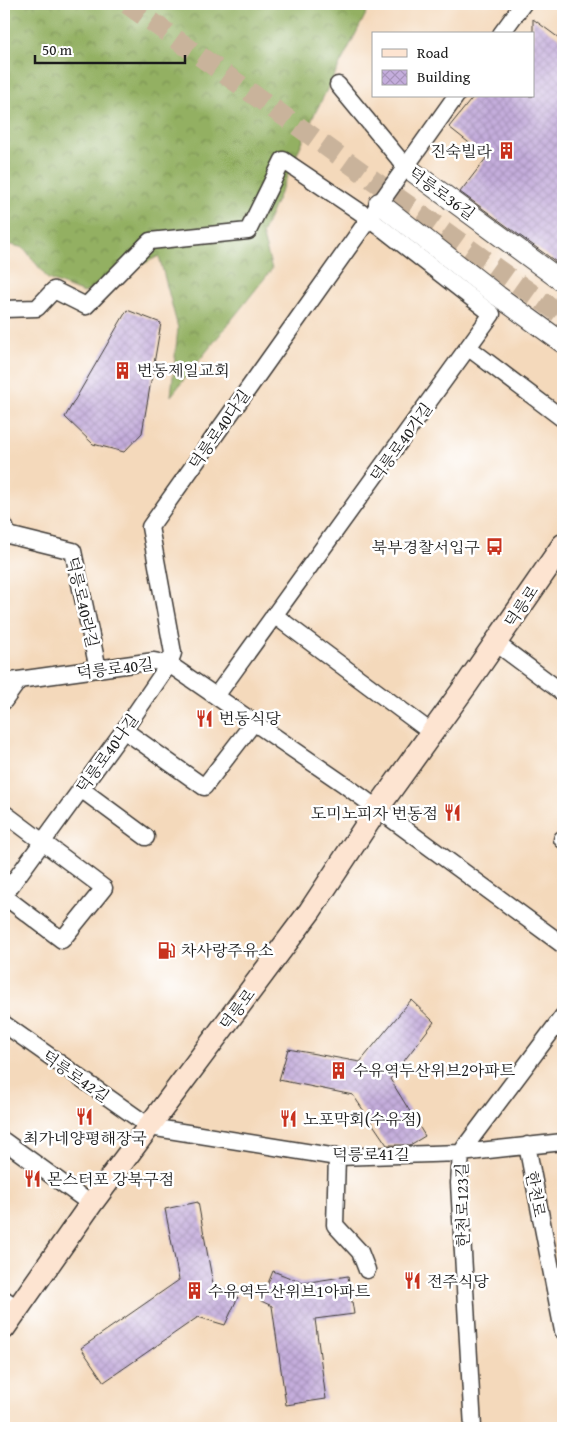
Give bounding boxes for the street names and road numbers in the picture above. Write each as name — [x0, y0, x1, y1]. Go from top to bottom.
street label: 덕릉로36길 — [404, 161, 480, 225]
street label: 덕릉로40다길 — [183, 384, 255, 474]
street label: 덕릉로40가길 — [364, 397, 438, 487]
street label: 덕릉로40라길 — [61, 554, 105, 650]
street label: 덕릉로 — [498, 580, 544, 632]
street label: 덕릉로40길 — [75, 651, 155, 685]
street label: 덕릉로40나길 — [70, 708, 144, 798]
street label: 덕릉로 — [213, 983, 261, 1035]
street label: 덕릉로42길 — [37, 1044, 115, 1108]
street label: 덕릉로41길 — [332, 1142, 410, 1166]
street label: 한천로123길 — [449, 1162, 475, 1248]
street label: 한천로 — [520, 1169, 552, 1220]

